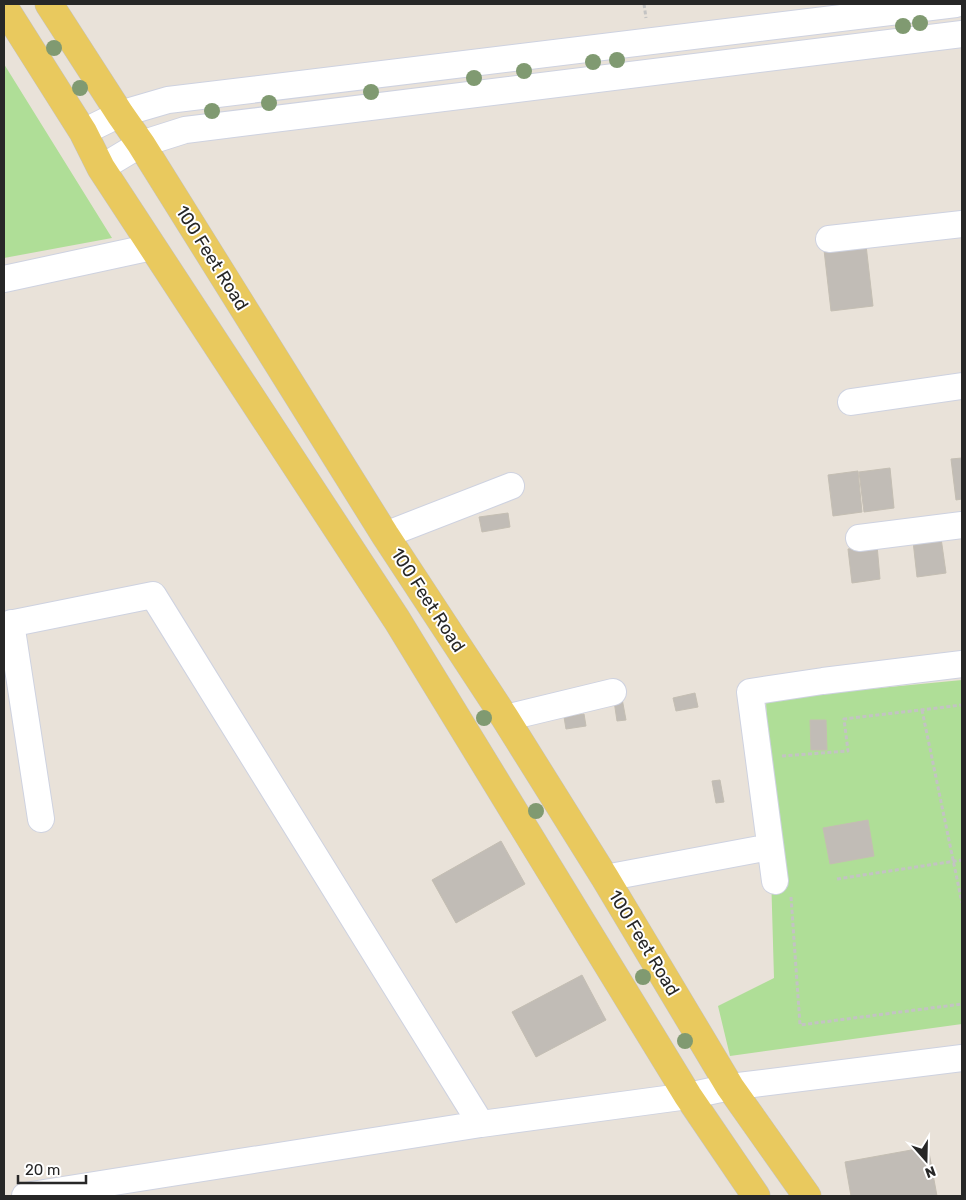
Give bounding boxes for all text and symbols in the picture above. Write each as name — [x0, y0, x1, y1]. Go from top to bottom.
street label: 100 Feet Road — [171, 202, 253, 314]
street label: 100 Feet Road — [386, 544, 470, 656]
street label: 100 Feet Road — [604, 886, 684, 1000]
north arrow — [901, 1135, 951, 1185]
scale bar — [18, 1152, 85, 1184]
text: 20 m — [25, 1161, 60, 1179]
text: N — [923, 1162, 938, 1181]

